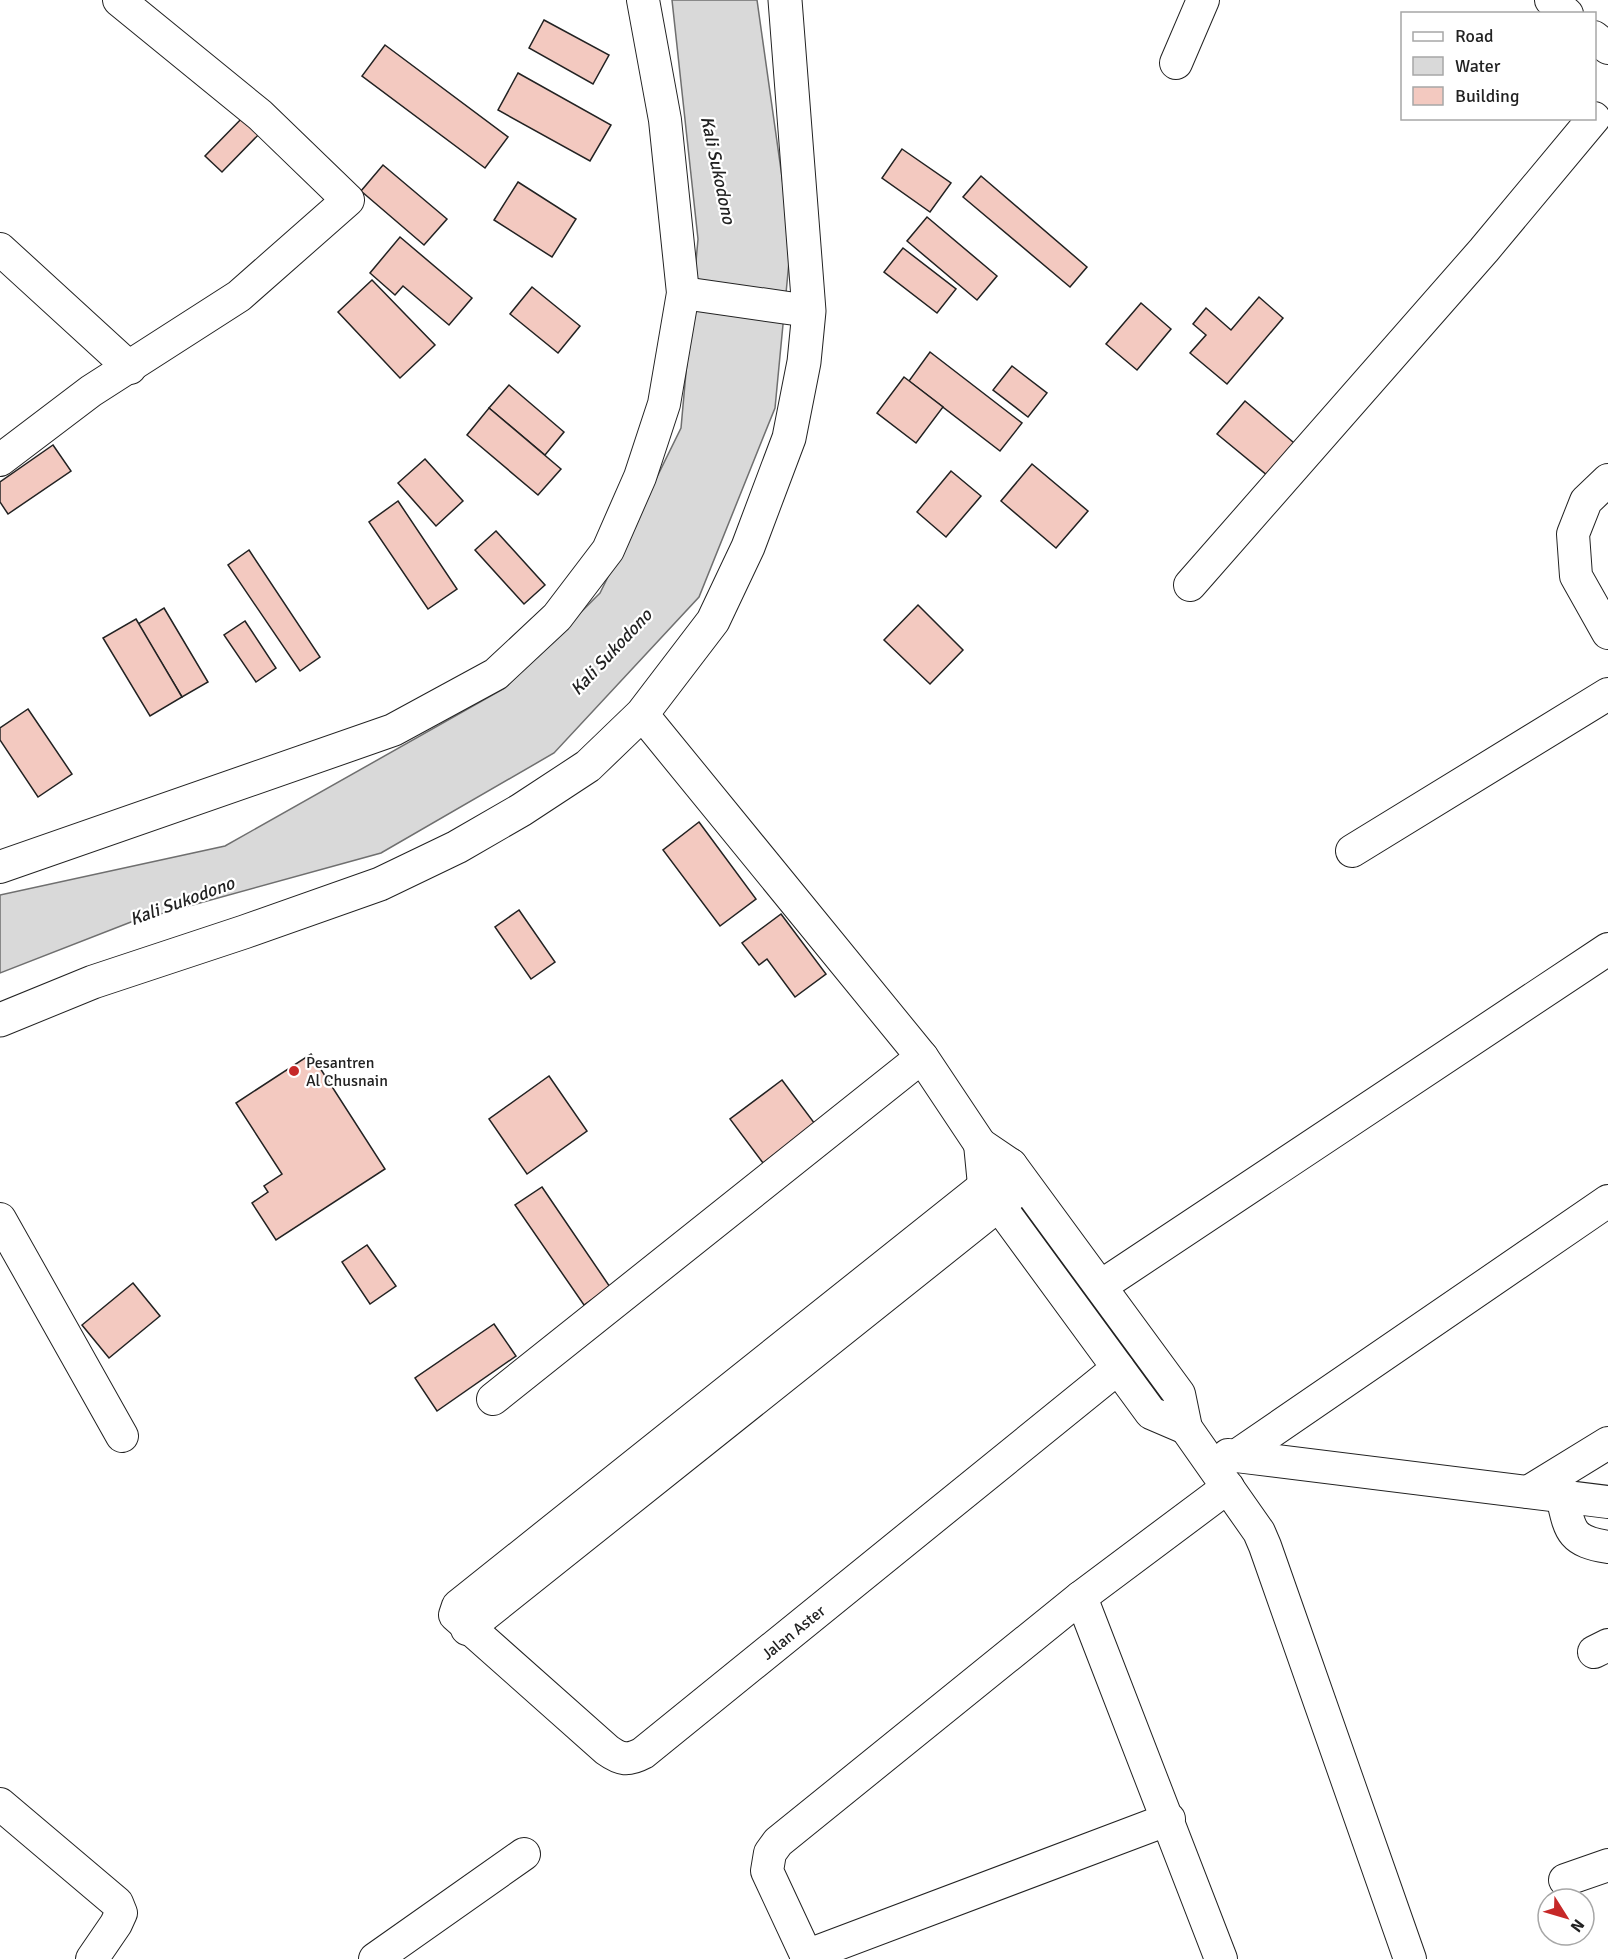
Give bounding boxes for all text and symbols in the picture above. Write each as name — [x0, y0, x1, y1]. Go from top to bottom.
legend — [1401, 12, 1596, 120]
text: Road — [1455, 25, 1494, 47]
text: Water — [1455, 55, 1501, 77]
text: Building — [1455, 85, 1519, 107]
water label: Kali Sukodono — [696, 114, 741, 228]
water label: Kali Sukodono — [565, 603, 658, 700]
water label: Kali Sukodono — [127, 871, 239, 930]
place label: Pesantren Al Chusnain — [306, 1053, 388, 1091]
marker: Pesantren Al Chusnain — [287, 1064, 301, 1078]
street label: Jalan Aster — [758, 1601, 830, 1664]
north arrow — [1536, 1887, 1596, 1947]
text: N — [1566, 1915, 1589, 1936]

